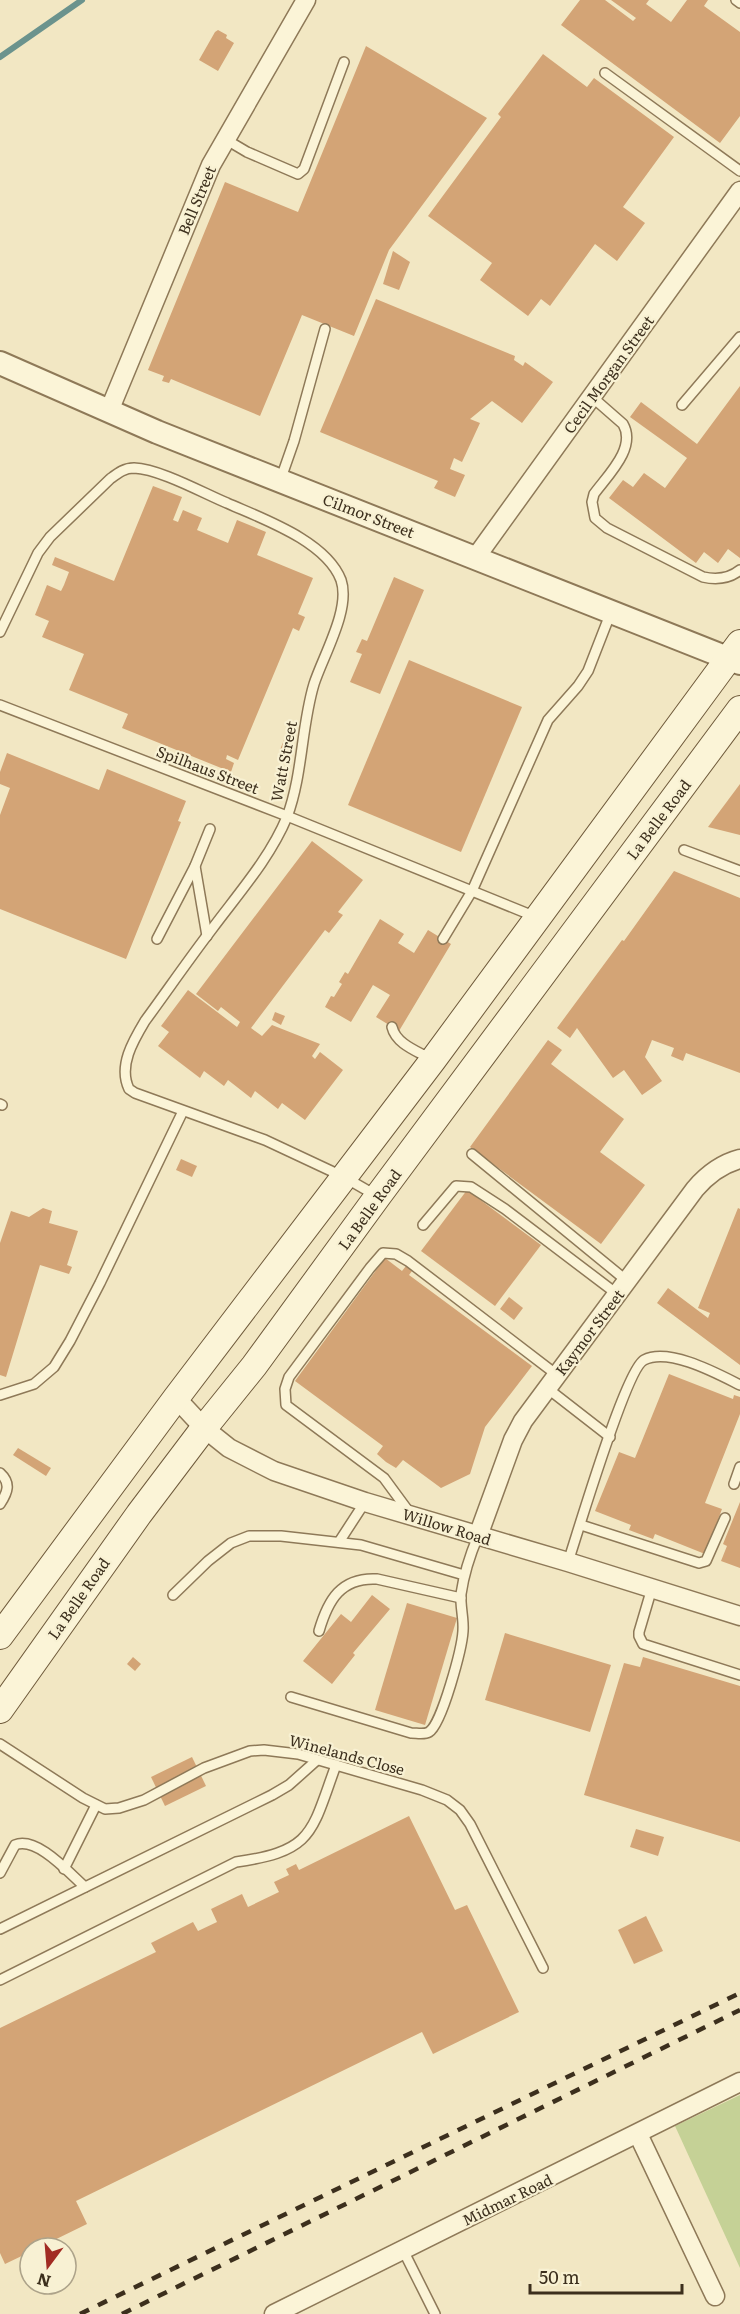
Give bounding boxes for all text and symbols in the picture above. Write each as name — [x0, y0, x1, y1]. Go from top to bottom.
street label: Bell Street — [171, 162, 221, 238]
street label: Cecil Morgan Street — [557, 310, 659, 438]
street label: Cilmor Street — [320, 487, 418, 543]
street label: Watt Street — [264, 719, 302, 803]
street label: Spilhaus Street — [153, 739, 263, 799]
street label: La Belle Road — [620, 774, 696, 864]
street label: La Belle Road — [332, 1164, 406, 1254]
street label: Kaymor Street — [549, 1284, 629, 1380]
street label: Willow Road — [400, 1502, 494, 1550]
street label: La Belle Road — [41, 1552, 115, 1644]
street label: Winelands Close — [287, 1728, 407, 1781]
street label: Midmar Road — [458, 2167, 556, 2231]
north arrow — [18, 2236, 78, 2296]
scale bar — [530, 2257, 682, 2295]
text: 50 m — [539, 2263, 580, 2290]
text: N — [34, 2268, 53, 2295]

